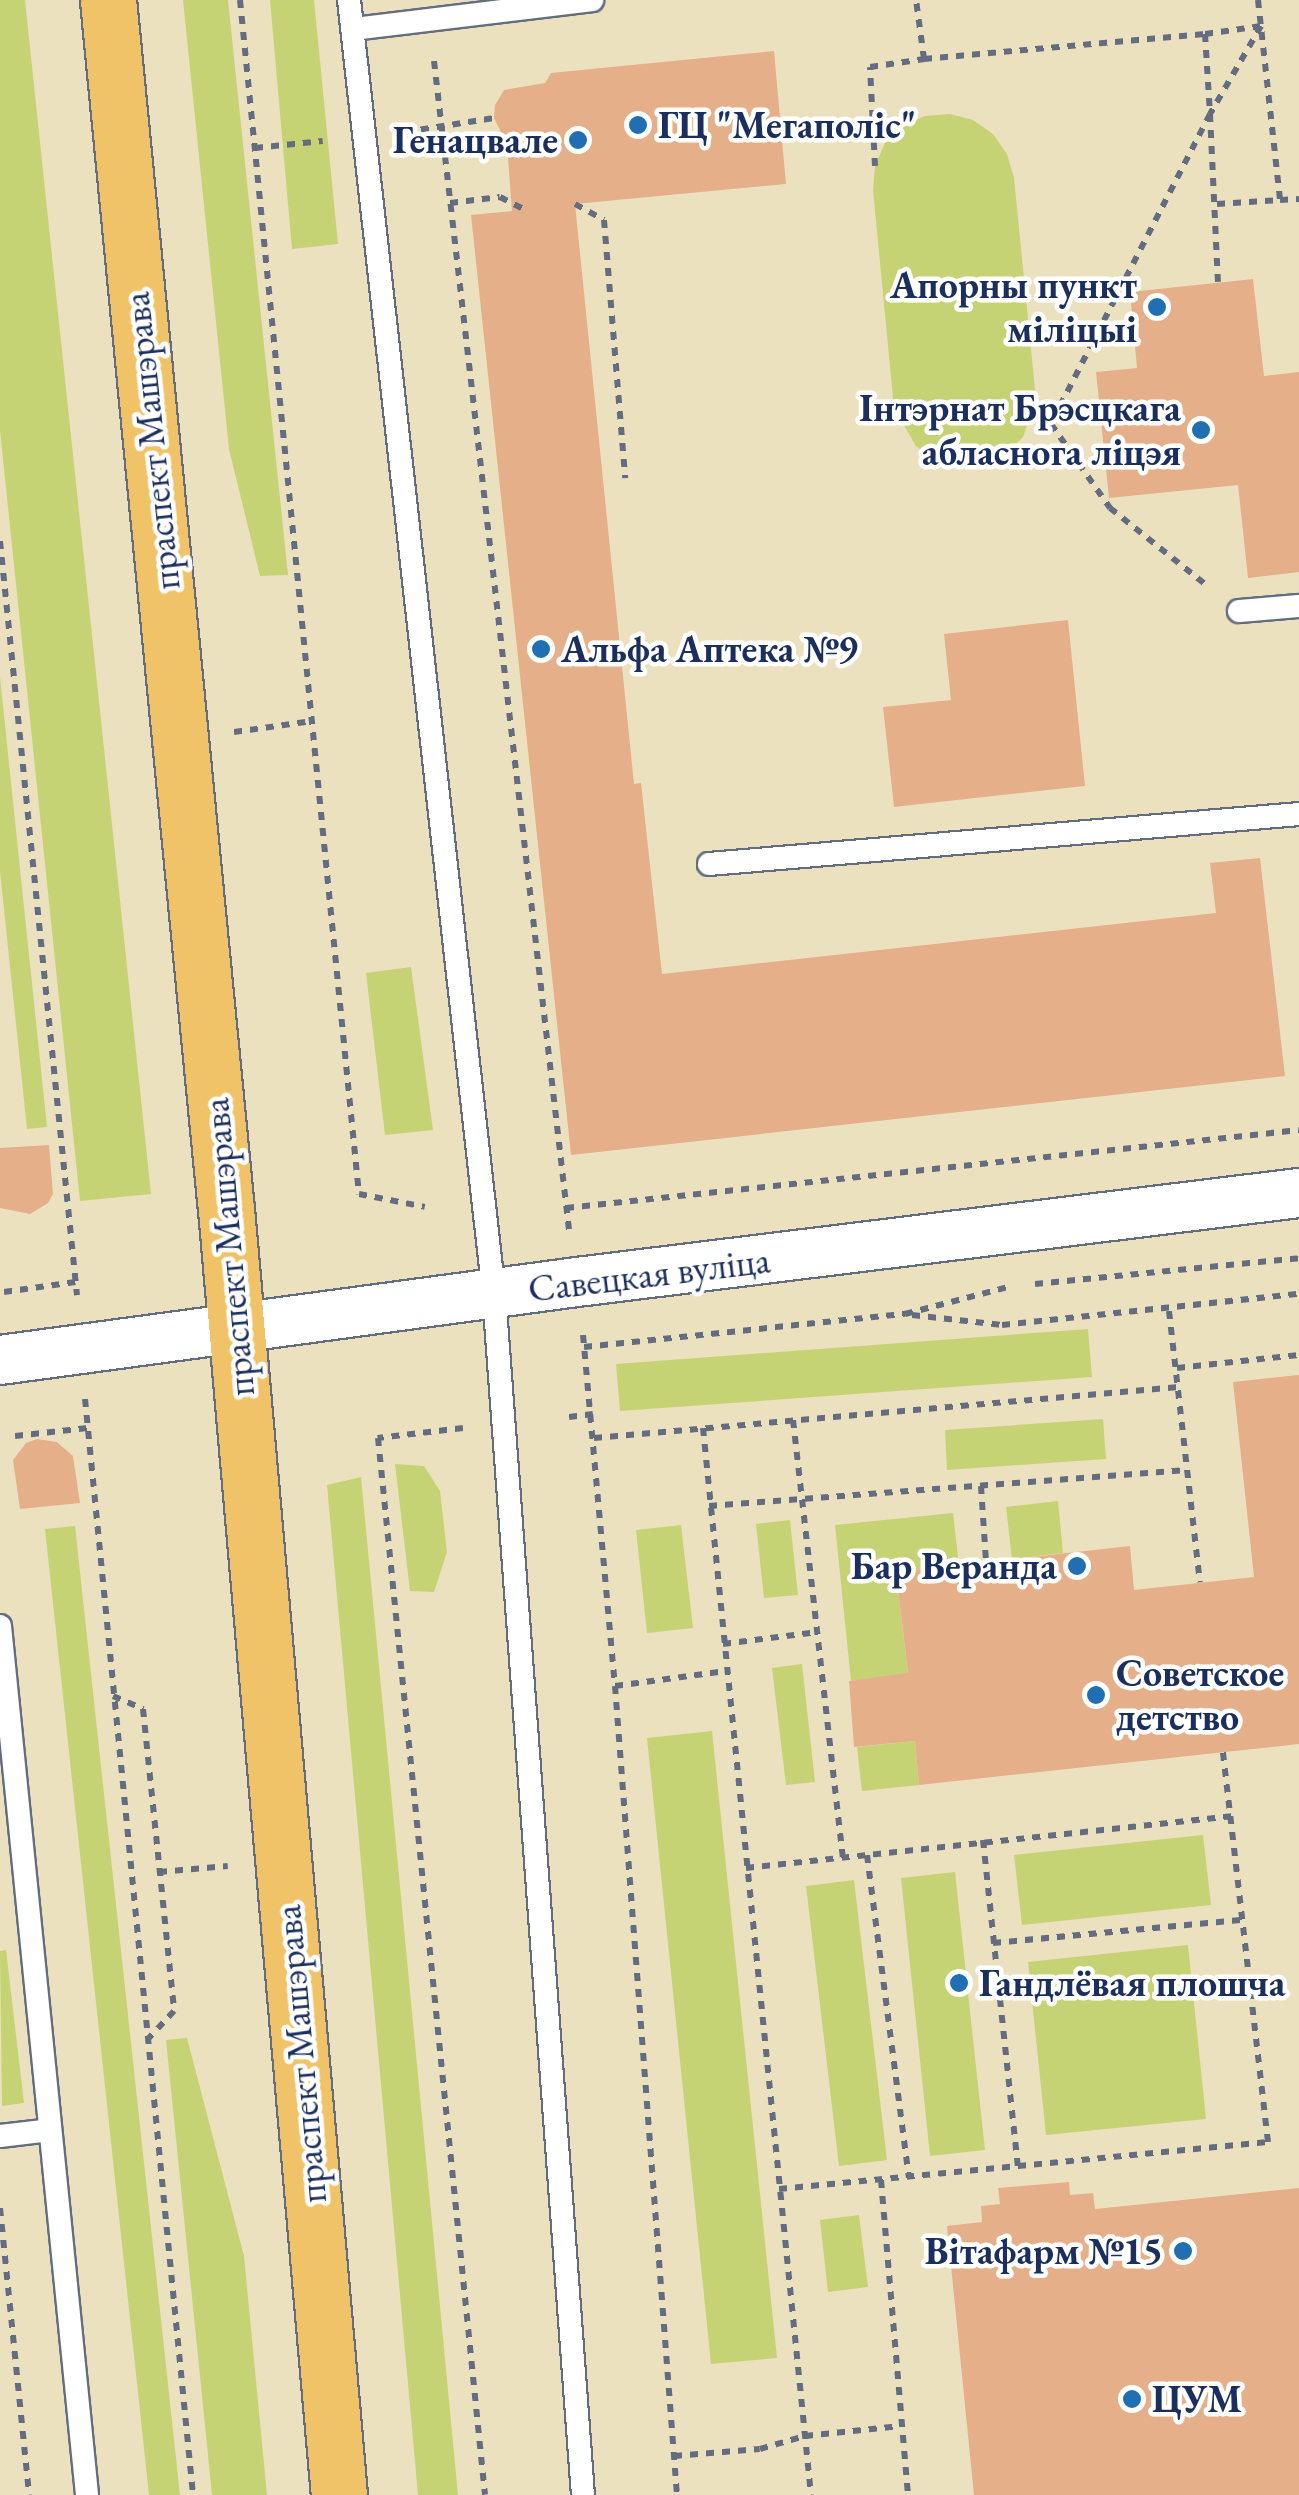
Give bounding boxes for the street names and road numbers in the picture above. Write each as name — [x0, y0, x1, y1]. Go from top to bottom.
street label: праспект Машэрава — [113, 290, 189, 592]
street label: праспект Машэрава — [192, 1096, 264, 1398]
street label: Савецкая вуліца — [525, 1237, 773, 1311]
street label: праспект Машэрава — [264, 1903, 336, 2205]

